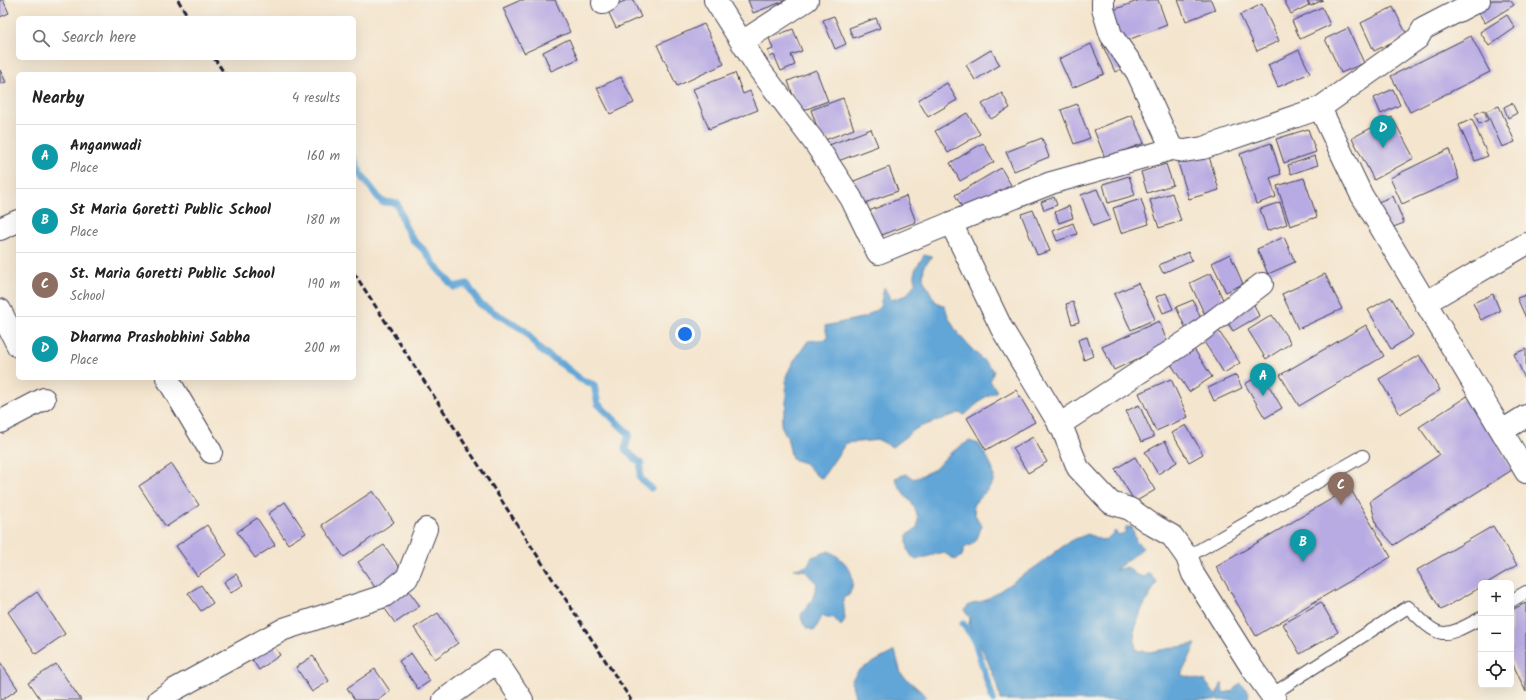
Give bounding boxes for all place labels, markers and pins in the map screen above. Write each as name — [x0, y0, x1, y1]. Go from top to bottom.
pin: D — [1370, 115, 1396, 148]
pin: A — [1250, 363, 1276, 396]
pin: C — [1328, 472, 1354, 505]
pin: B — [1290, 529, 1316, 562]

